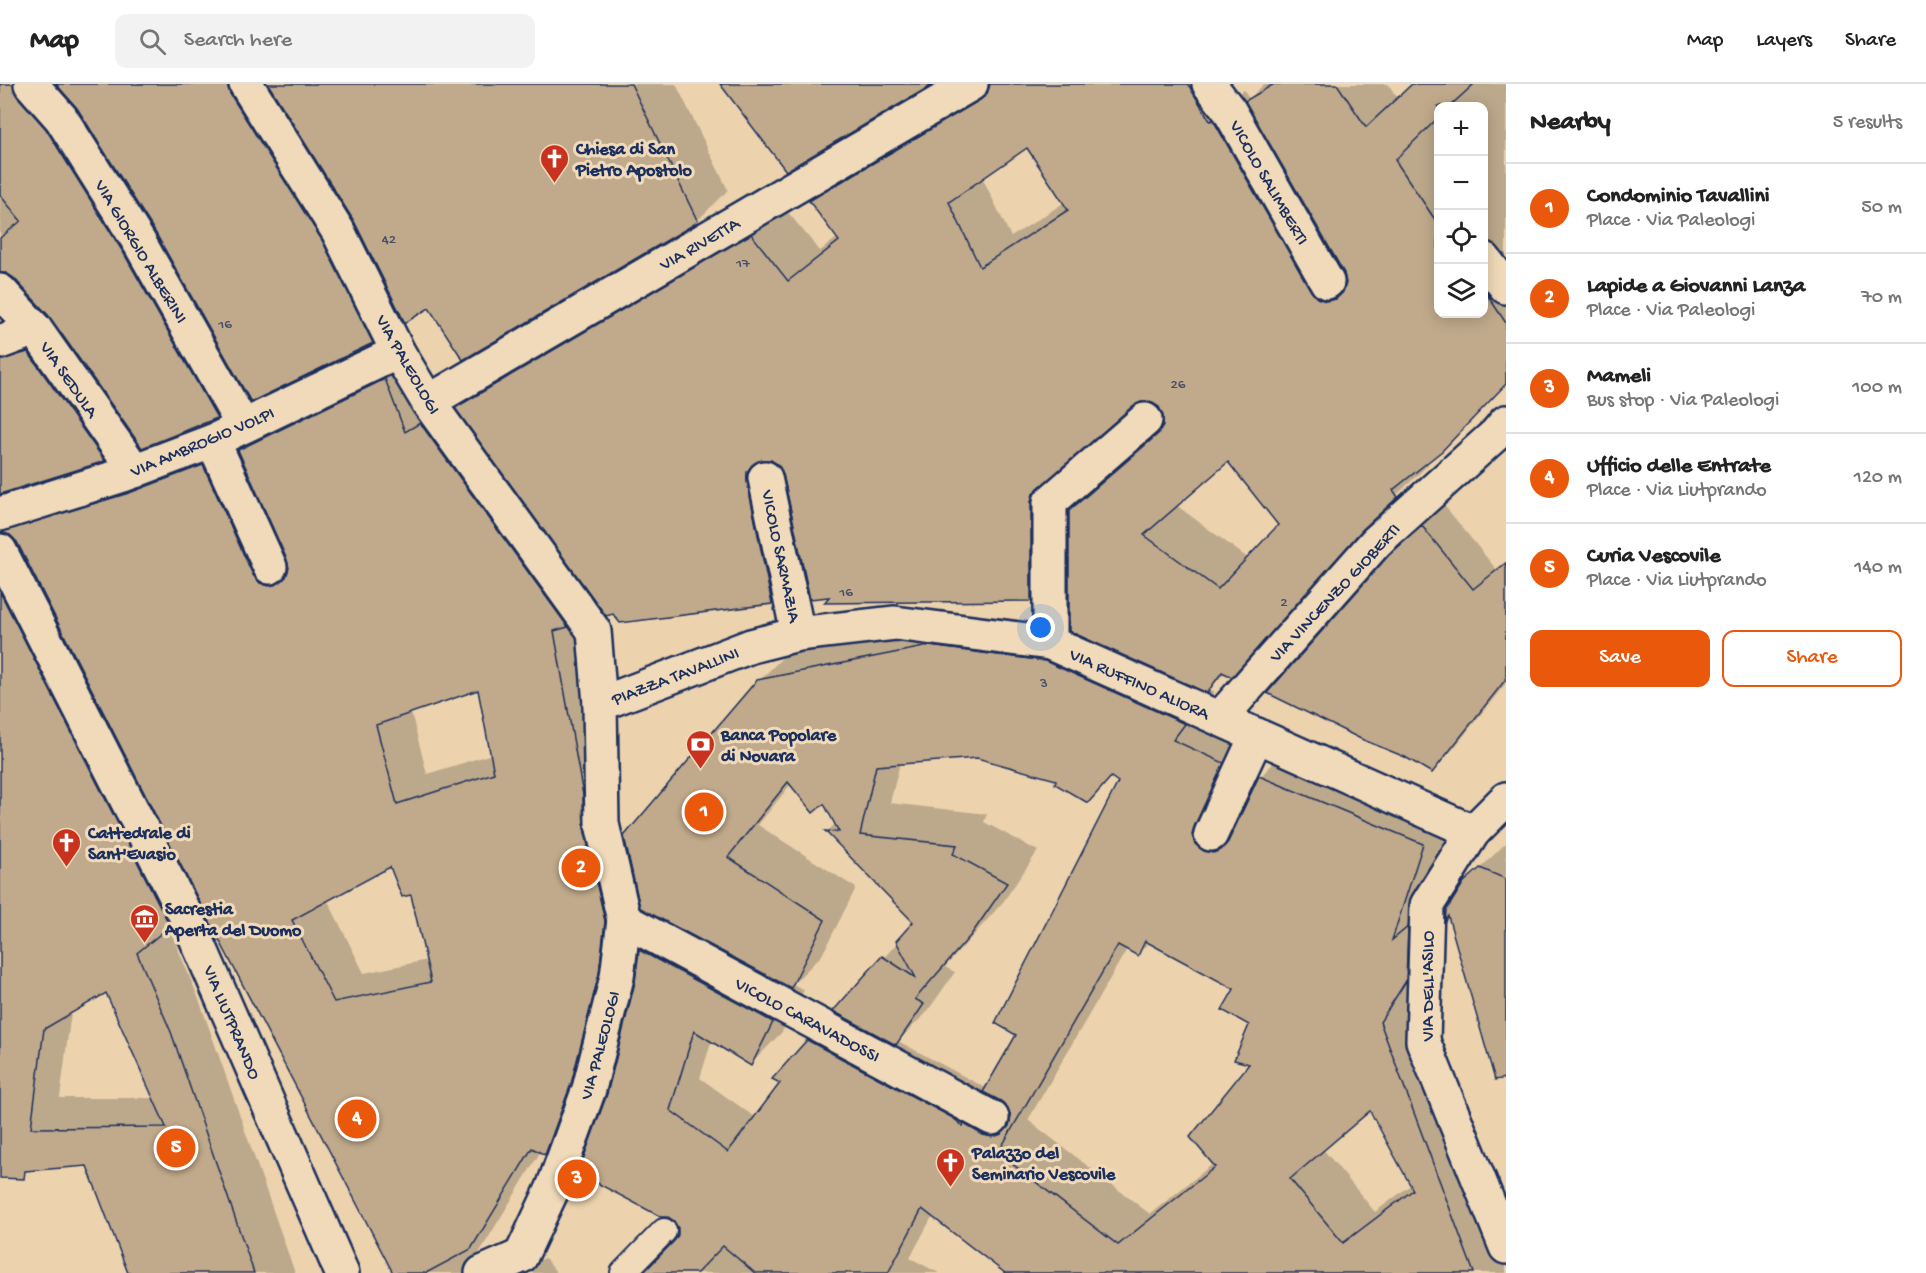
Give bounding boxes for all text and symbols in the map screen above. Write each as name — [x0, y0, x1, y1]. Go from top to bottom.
search box — [115, 14, 535, 68]
text: Map — [30, 25, 79, 58]
icon: search — [136, 25, 169, 58]
text: Search here — [184, 28, 292, 54]
text: Map — [1687, 29, 1723, 54]
text: Layers — [1756, 29, 1812, 54]
text: Share — [1845, 29, 1896, 54]
map controls — [1434, 102, 1488, 318]
button: + — [1434, 102, 1488, 156]
text: Nearby — [1530, 108, 1611, 139]
text: 5 results — [1833, 112, 1902, 135]
street label: VICOLO SALIMBERTI — [1223, 116, 1312, 249]
place label: Chiesa di San Pietro Apostolo — [575, 140, 693, 182]
church icon: Chiesa di San Pietro Apostolo — [539, 142, 571, 184]
button: − — [1434, 156, 1488, 210]
street label: VIA GIORGIO ALBERINI — [88, 176, 191, 328]
text: Condominio Tavallini — [1587, 184, 1770, 210]
text: 1 — [1545, 197, 1554, 220]
text: 50 m — [1861, 197, 1902, 220]
button: locate — [1434, 210, 1488, 264]
text: Place · Via Paleologi — [1587, 210, 1755, 233]
street label: VIA RIVETTA — [656, 213, 745, 277]
house number: 42 — [382, 231, 396, 249]
house number: 17 — [735, 255, 751, 273]
button: layers — [1434, 264, 1488, 318]
text: Lapide a Giovanni Lanza — [1587, 274, 1805, 300]
text: 2 — [1545, 287, 1554, 310]
text: 70 m — [1861, 287, 1902, 310]
text: Place · Via Paleologi — [1587, 300, 1755, 323]
street label: VIA PALEOLOGI — [369, 311, 444, 419]
house number: 16 — [217, 316, 232, 334]
street label: VIA SEDULA — [34, 337, 103, 424]
text: Mameli — [1587, 364, 1651, 390]
house number: 26 — [1171, 376, 1186, 394]
text: 3 — [1544, 377, 1555, 400]
text: 100 m — [1852, 377, 1902, 400]
text: Bus stop · Via Paleologi — [1587, 390, 1779, 413]
street label: VIA AMBROGIO VOLPI — [127, 403, 278, 483]
text: Ufficio delle Entrate — [1587, 454, 1771, 480]
text: 4 — [1545, 467, 1554, 490]
text: 120 m — [1854, 467, 1902, 490]
text: Place · Via Liutprando — [1587, 480, 1767, 503]
street label: VICOLO SARMAZIA — [755, 487, 804, 626]
street label: VIA VINCENZO GIOBERTI — [1265, 520, 1406, 668]
text: Curia Vescovile — [1587, 544, 1720, 570]
text: 5 — [1544, 557, 1555, 580]
text: 140 m — [1854, 557, 1902, 580]
text: Place · Via Liutprando — [1587, 570, 1767, 593]
house number: 16 — [838, 584, 853, 602]
house number: 2 — [1280, 594, 1288, 612]
your location — [1026, 613, 1055, 642]
button: Save — [1530, 630, 1710, 687]
button: Share — [1722, 630, 1902, 687]
street label: PIAZZA TAVALLINI — [608, 643, 743, 712]
street label: VIA RUFFINO ALIORA — [1065, 645, 1214, 726]
house number: 3 — [1039, 675, 1048, 693]
place label: Banca Popolare di Novara — [720, 726, 837, 768]
bank icon: Banca Popolare di Novara — [684, 728, 716, 770]
pin: 1 — [684, 790, 724, 834]
place label: Cattedrale di Sant'Evasio — [87, 824, 191, 866]
church icon: Cattedrale di Sant'Evasio — [51, 826, 83, 868]
pin: 2 — [562, 846, 600, 890]
place label: Sacrestia Aperta del Duomo — [164, 900, 302, 942]
museum icon: Sacrestia Aperta del Duomo — [128, 902, 160, 944]
street label: VIA DELL'ASILO — [1419, 931, 1440, 1042]
street label: VIA LIUTPRANDO — [197, 962, 264, 1083]
street label: VICOLO CARAVADOSSI — [730, 974, 883, 1068]
street label: VIA PALEOLOGI — [577, 989, 626, 1103]
pin: 4 — [338, 1096, 376, 1142]
pin: 5 — [156, 1126, 195, 1170]
place label: Palazzo del Seminario Vescovile — [971, 1144, 1116, 1186]
church icon: Palazzo del Seminario Vescovile — [935, 1146, 967, 1188]
pin: 3 — [558, 1156, 596, 1202]

